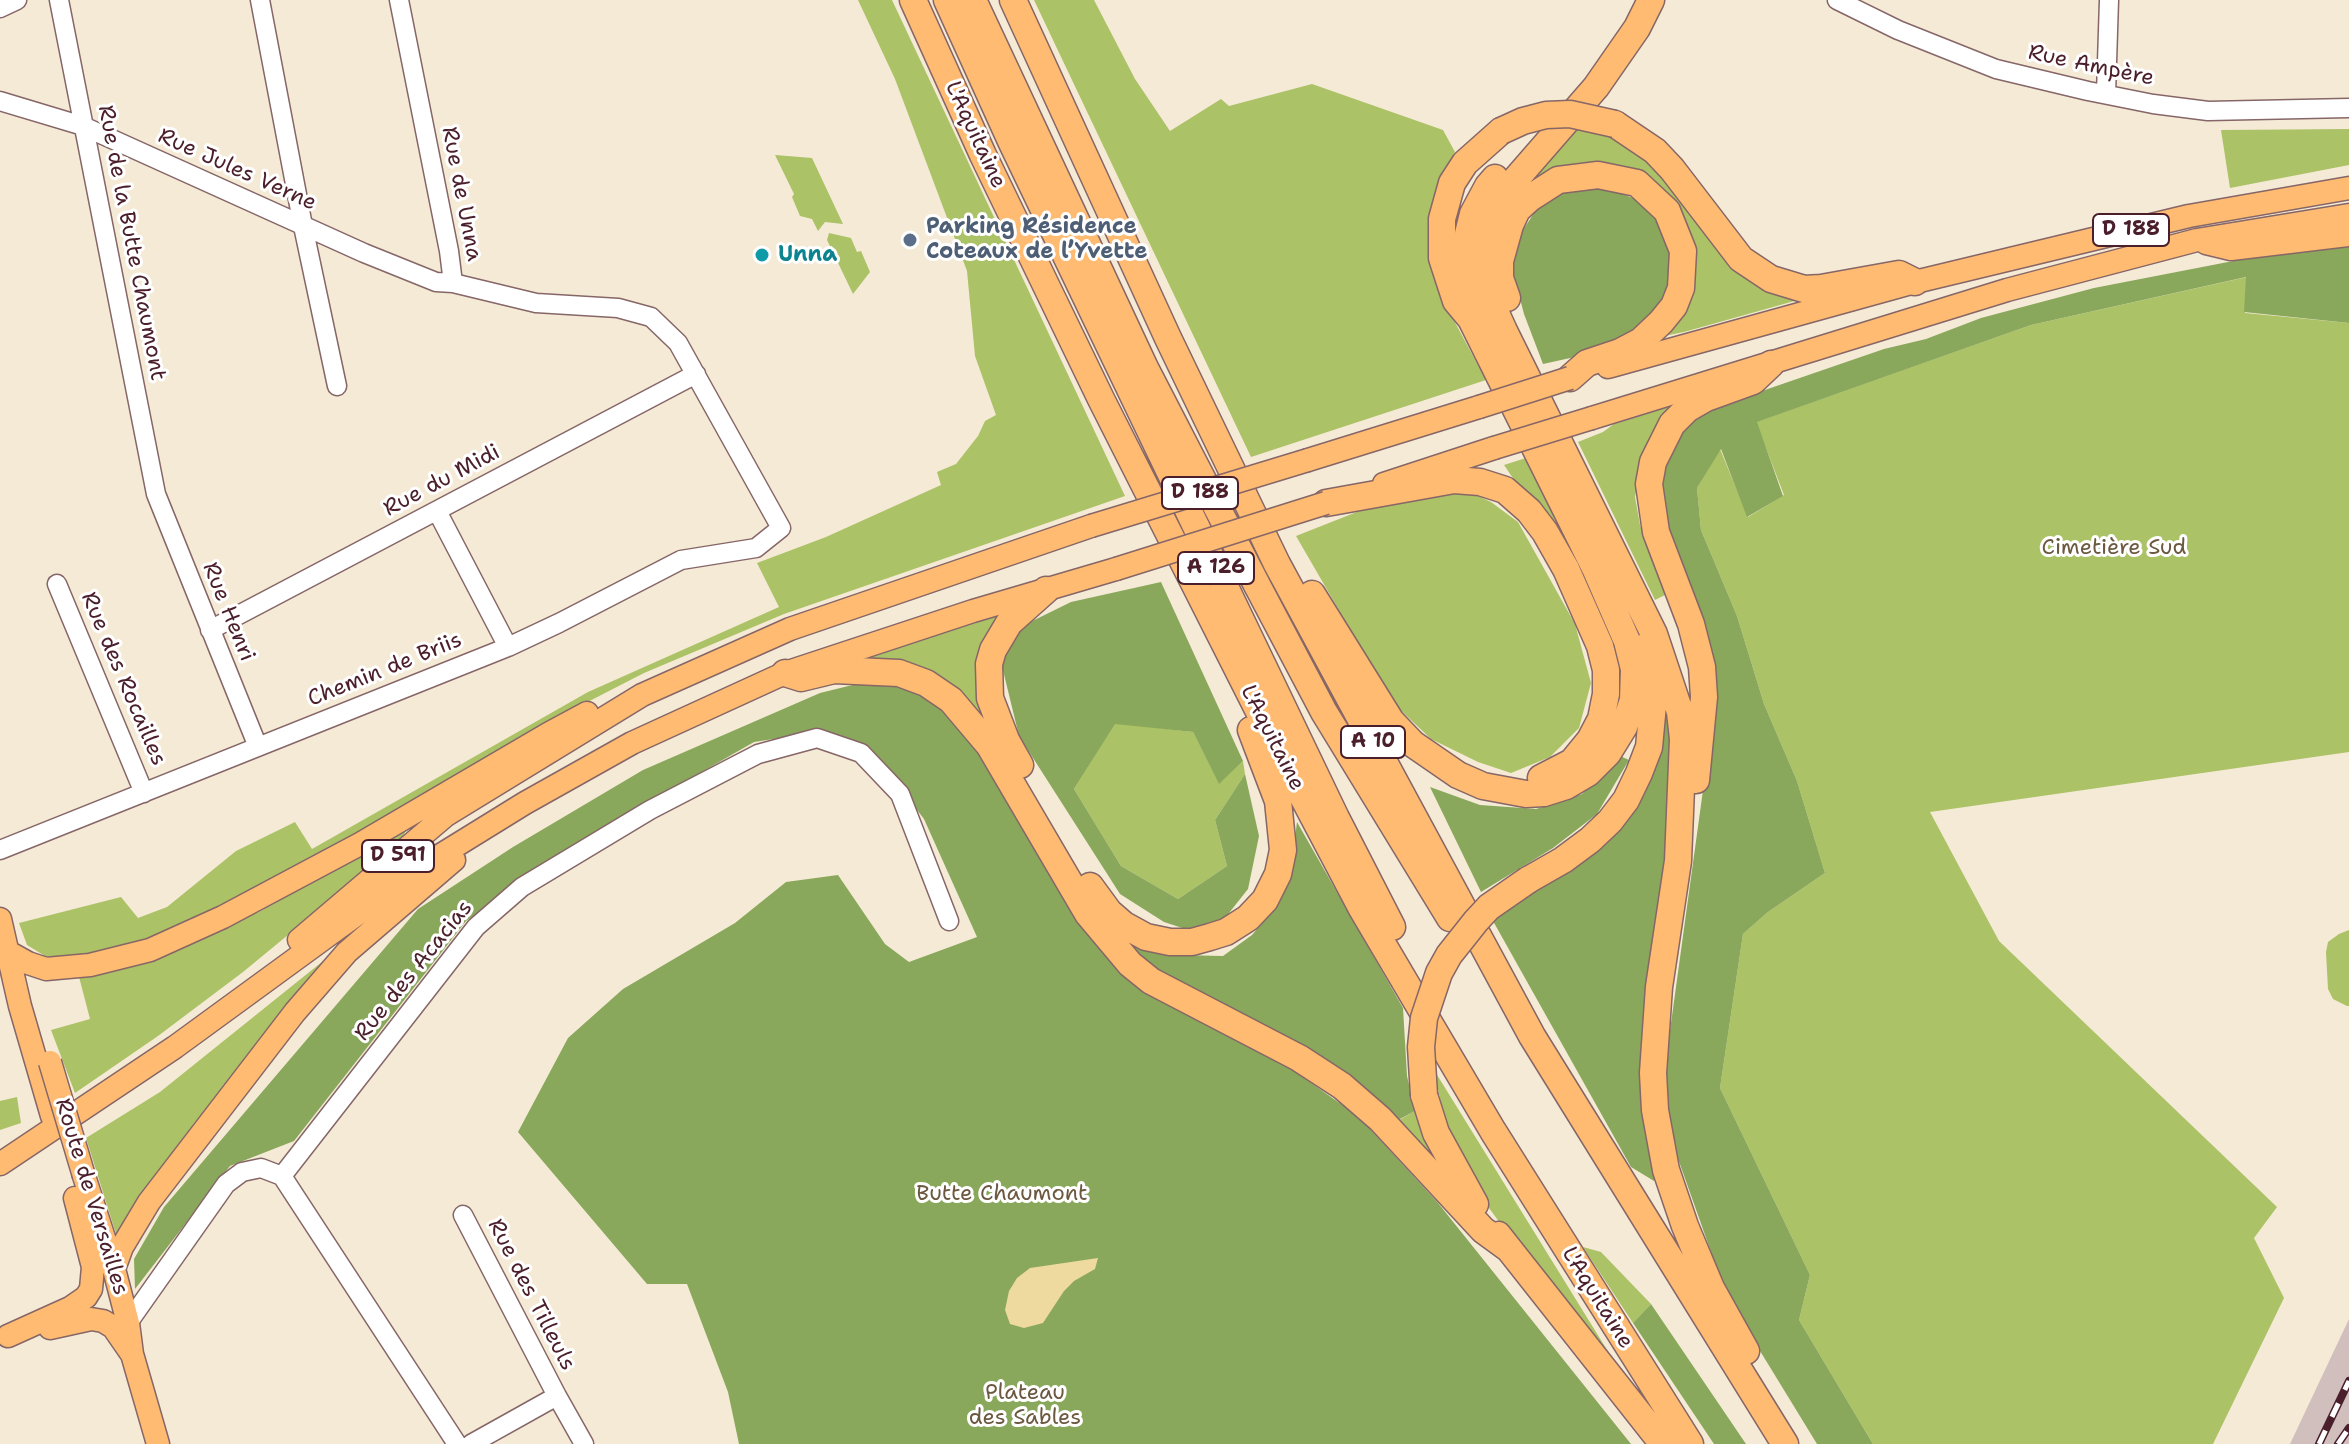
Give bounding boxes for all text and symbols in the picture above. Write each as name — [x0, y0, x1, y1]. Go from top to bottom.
street label: Rue Ampère — [2026, 40, 2156, 92]
street label: L'Aquitaine — [939, 77, 1011, 193]
street label: Rue de la Butte Chaumont — [91, 103, 171, 383]
street label: Rue Jules Verne — [154, 123, 320, 217]
street label: Rue de Unna — [435, 125, 487, 263]
place label: Parking Résidence Coteaux de l’Yvette — [926, 214, 1147, 266]
road number: D 188 — [2093, 214, 2169, 246]
marker: Parking Résidence Coteaux de l’Yvette — [901, 231, 919, 249]
place label: Unna — [778, 242, 837, 268]
marker: Unna — [753, 246, 771, 264]
street label: Rue du Midi — [379, 439, 505, 523]
road number: D 188 — [1162, 477, 1238, 509]
park label: Cimetière Sud — [2042, 535, 2186, 561]
road number: A 126 — [1178, 552, 1254, 584]
street label: Rue Henri — [196, 559, 260, 665]
street label: Rue des Rocailles — [75, 588, 171, 770]
street label: Chemin de Briis — [304, 627, 466, 713]
street label: L'Aquitaine — [1234, 681, 1310, 795]
road number: A 10 — [1341, 726, 1405, 758]
road number: D 591 — [362, 840, 434, 872]
street label: Rue des Acacias — [349, 896, 479, 1046]
street label: Route de Versailles — [49, 1096, 133, 1298]
park label: Butte Chaumont — [916, 1181, 1088, 1207]
street label: Rue des Tilleuls — [481, 1215, 581, 1375]
street label: L'Aquitaine — [1555, 1242, 1639, 1354]
park label: Plateau des Sables — [969, 1380, 1081, 1432]

